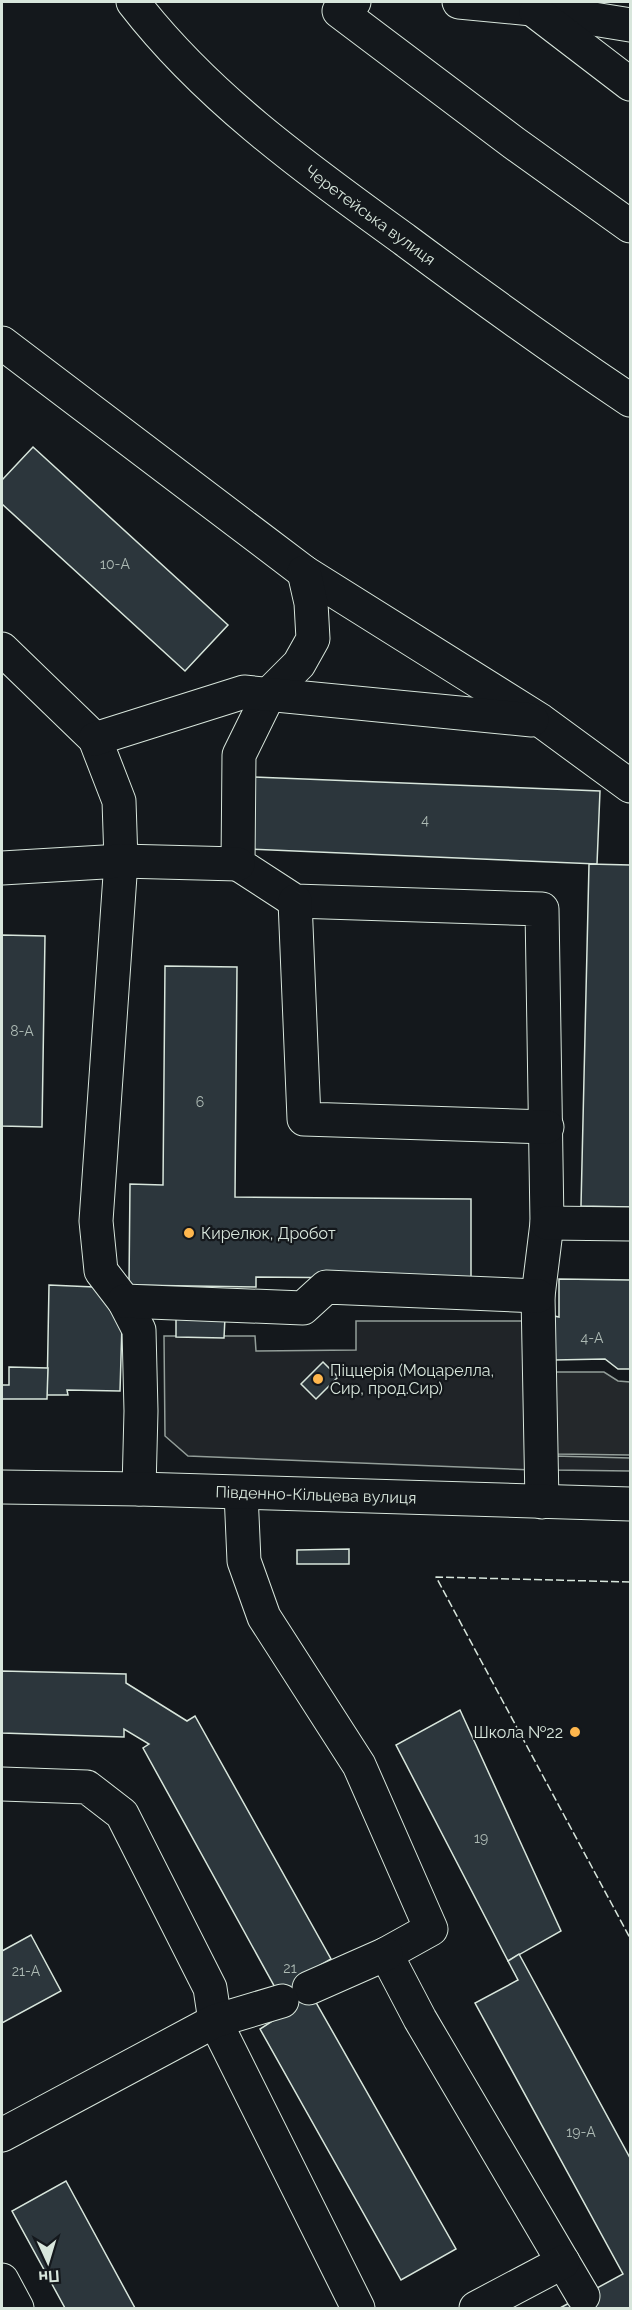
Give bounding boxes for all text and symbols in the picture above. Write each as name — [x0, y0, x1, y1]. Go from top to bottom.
street label: Черетейська вулиця — [301, 161, 439, 269]
house number: 10-А — [100, 556, 130, 572]
house number: 4 — [421, 812, 429, 828]
house number: 8-А — [10, 1023, 34, 1039]
house number: 6 — [196, 1094, 204, 1110]
place label: Кирелюк, Дробот — [201, 1224, 336, 1243]
marker: Кирелюк, Дробот — [182, 1226, 196, 1240]
house number: 4-А — [581, 1330, 604, 1346]
place label: Піццерія (Моцарелла, Сир, прод.Сир) — [330, 1361, 494, 1398]
marker: Піццерія (Моцарелла, Сир, прод.Сир) — [311, 1372, 325, 1386]
street label: Південно-Кільцева вулиця — [215, 1482, 417, 1507]
place label: Школа №22 — [474, 1723, 563, 1742]
marker: Школа №22 — [568, 1725, 582, 1739]
house number: 19 — [474, 1830, 488, 1846]
house number: 21 — [283, 1960, 297, 1976]
house number: 21-А — [12, 1963, 41, 1979]
house number: 19-А — [566, 2124, 596, 2140]
north arrow — [18, 2232, 78, 2292]
text: Пн — [38, 2266, 60, 2287]

